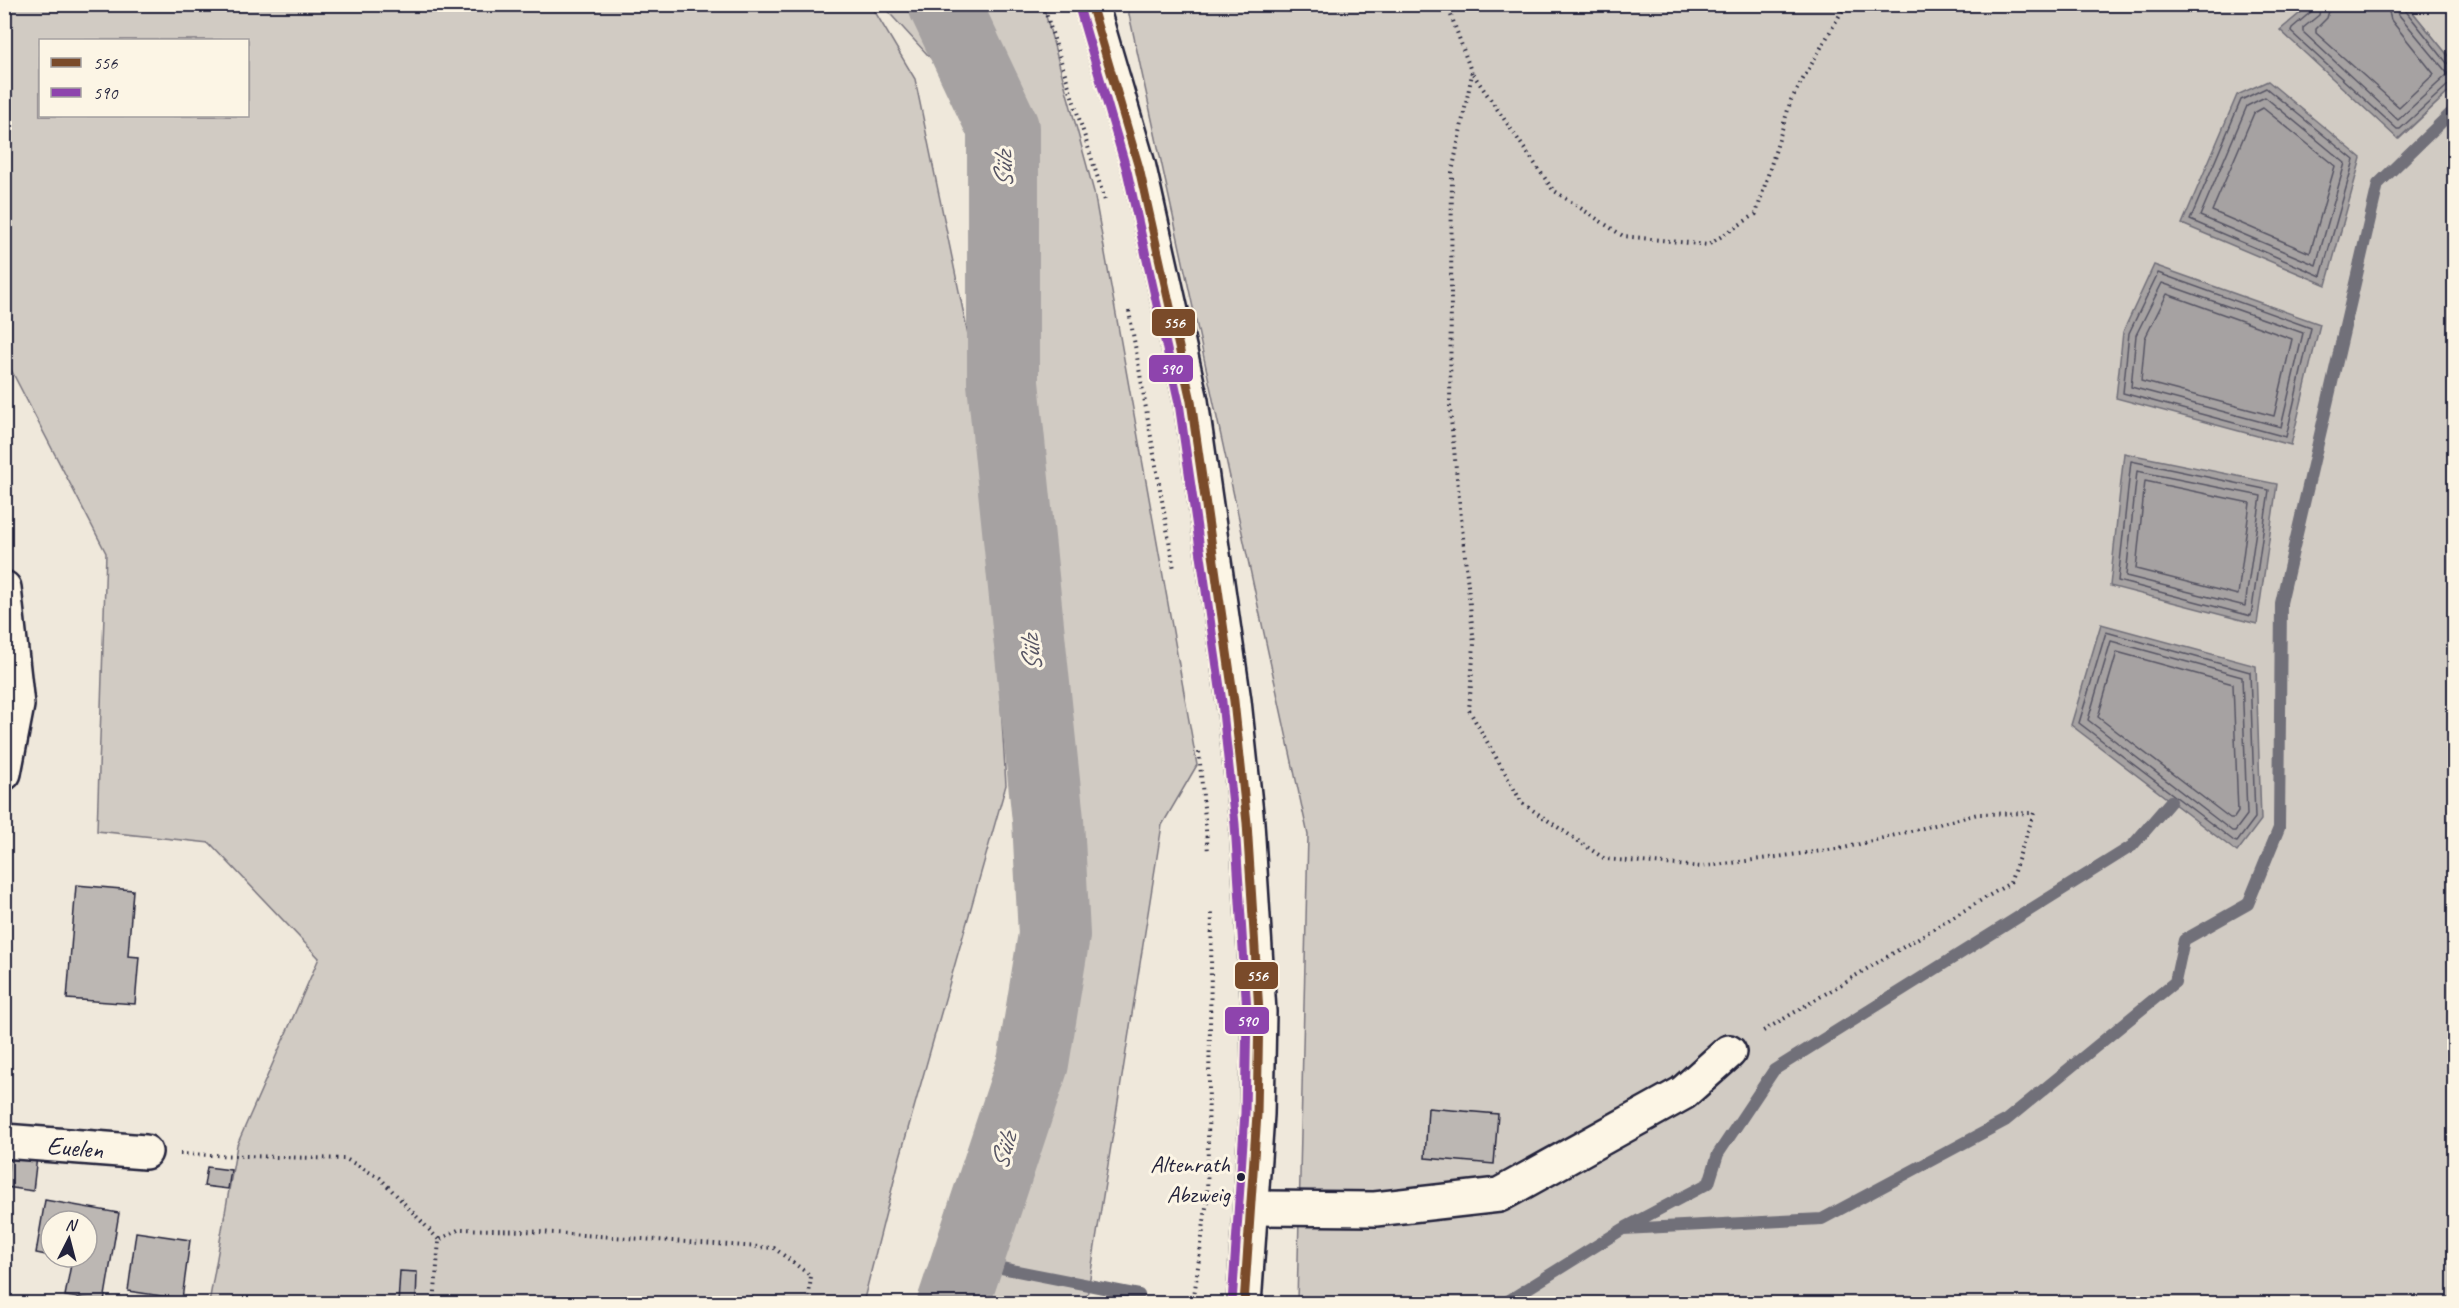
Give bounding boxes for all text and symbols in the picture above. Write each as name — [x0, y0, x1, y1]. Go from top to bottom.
legend — [39, 39, 249, 117]
text: 556 — [93, 52, 118, 74]
text: 590 — [93, 82, 119, 104]
water label: Sülz — [986, 147, 1020, 188]
line badge: 556 — [1151, 308, 1196, 337]
text: 556 — [1163, 313, 1186, 333]
line badge: 590 — [1148, 354, 1194, 383]
text: 590 — [1160, 359, 1183, 379]
water label: Sülz — [1012, 630, 1050, 674]
line badge: 556 — [1234, 961, 1279, 990]
text: 556 — [1246, 966, 1269, 986]
line badge: 590 — [1224, 1006, 1270, 1035]
text: 590 — [1236, 1011, 1259, 1031]
water label: Sülz — [981, 1124, 1026, 1173]
street label: Euelen — [45, 1129, 105, 1166]
place label: Altenrath Abzweig — [1150, 1149, 1231, 1209]
marker: Altenrath Abzweig — [1235, 1171, 1247, 1183]
north arrow — [39, 1209, 99, 1269]
text: N — [64, 1215, 80, 1236]

